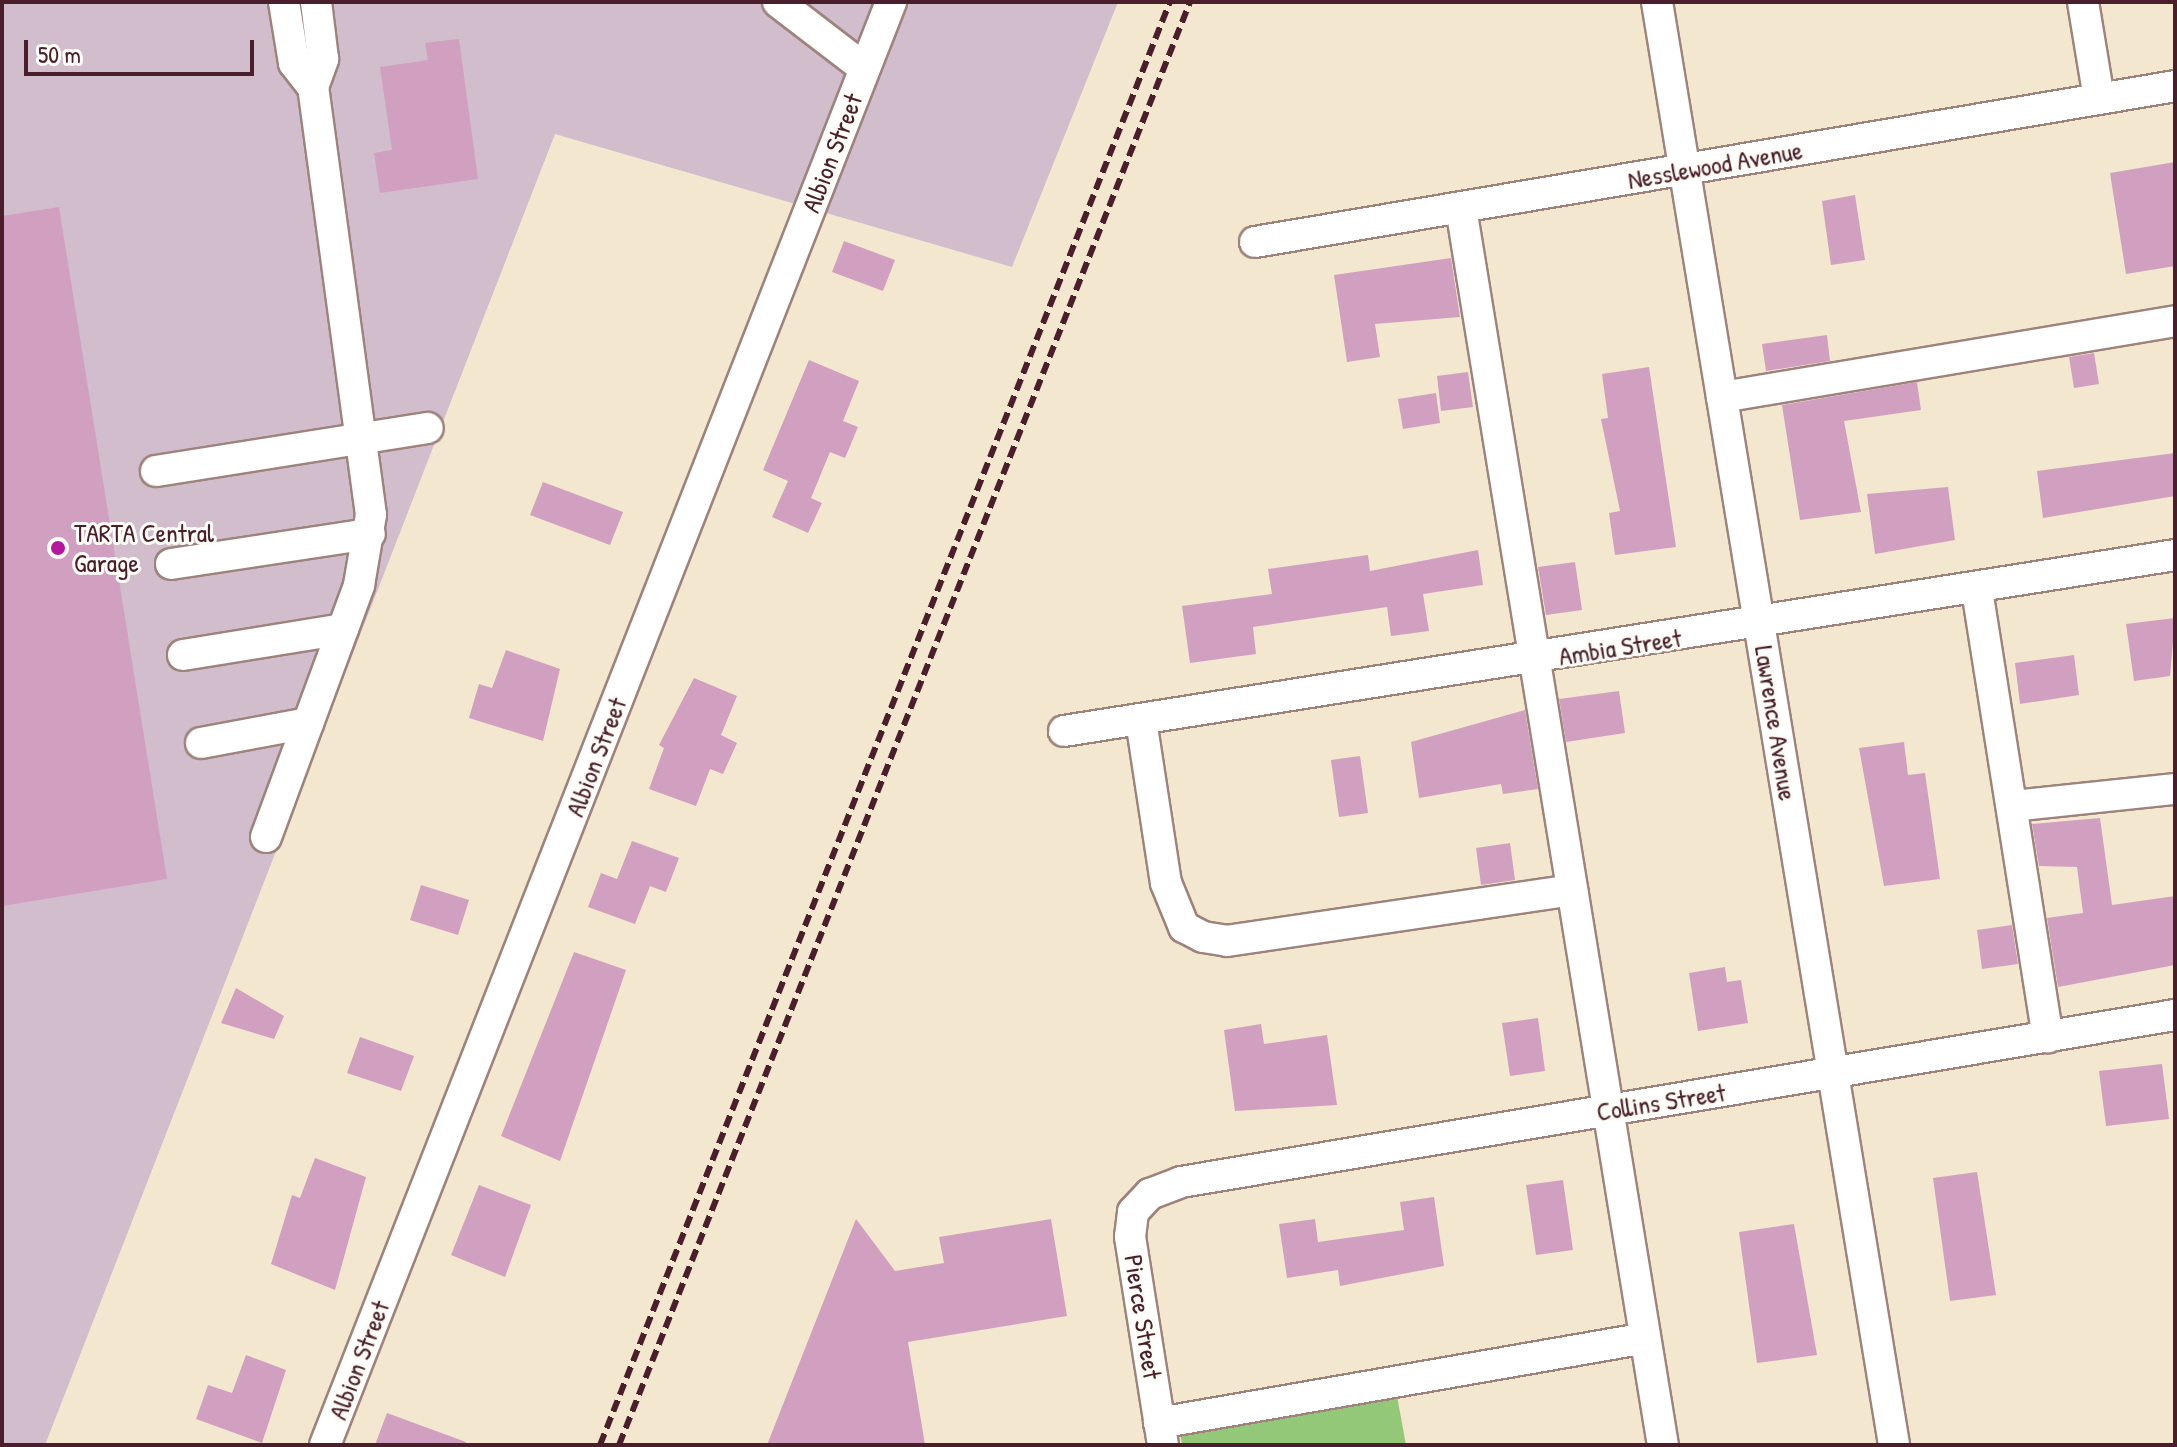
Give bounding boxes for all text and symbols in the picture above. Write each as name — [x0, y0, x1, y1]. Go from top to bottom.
scale bar — [28, 24, 258, 74]
text: 50 m — [38, 38, 81, 70]
street label: Albion Street — [795, 89, 869, 217]
street label: Nesslewood Avenue — [1625, 134, 1805, 196]
place label: TARTA Central Garage — [74, 517, 214, 578]
marker: TARTA Central Garage — [49, 539, 67, 557]
street label: Ambia Street — [1557, 622, 1683, 672]
street label: Lawrence Avenue — [1748, 643, 1804, 803]
street label: Albion Street — [559, 693, 633, 821]
street label: Collins Street — [1594, 1076, 1728, 1128]
street label: Pierce Street — [1118, 1253, 1168, 1381]
street label: Albion Street — [322, 1296, 396, 1424]

